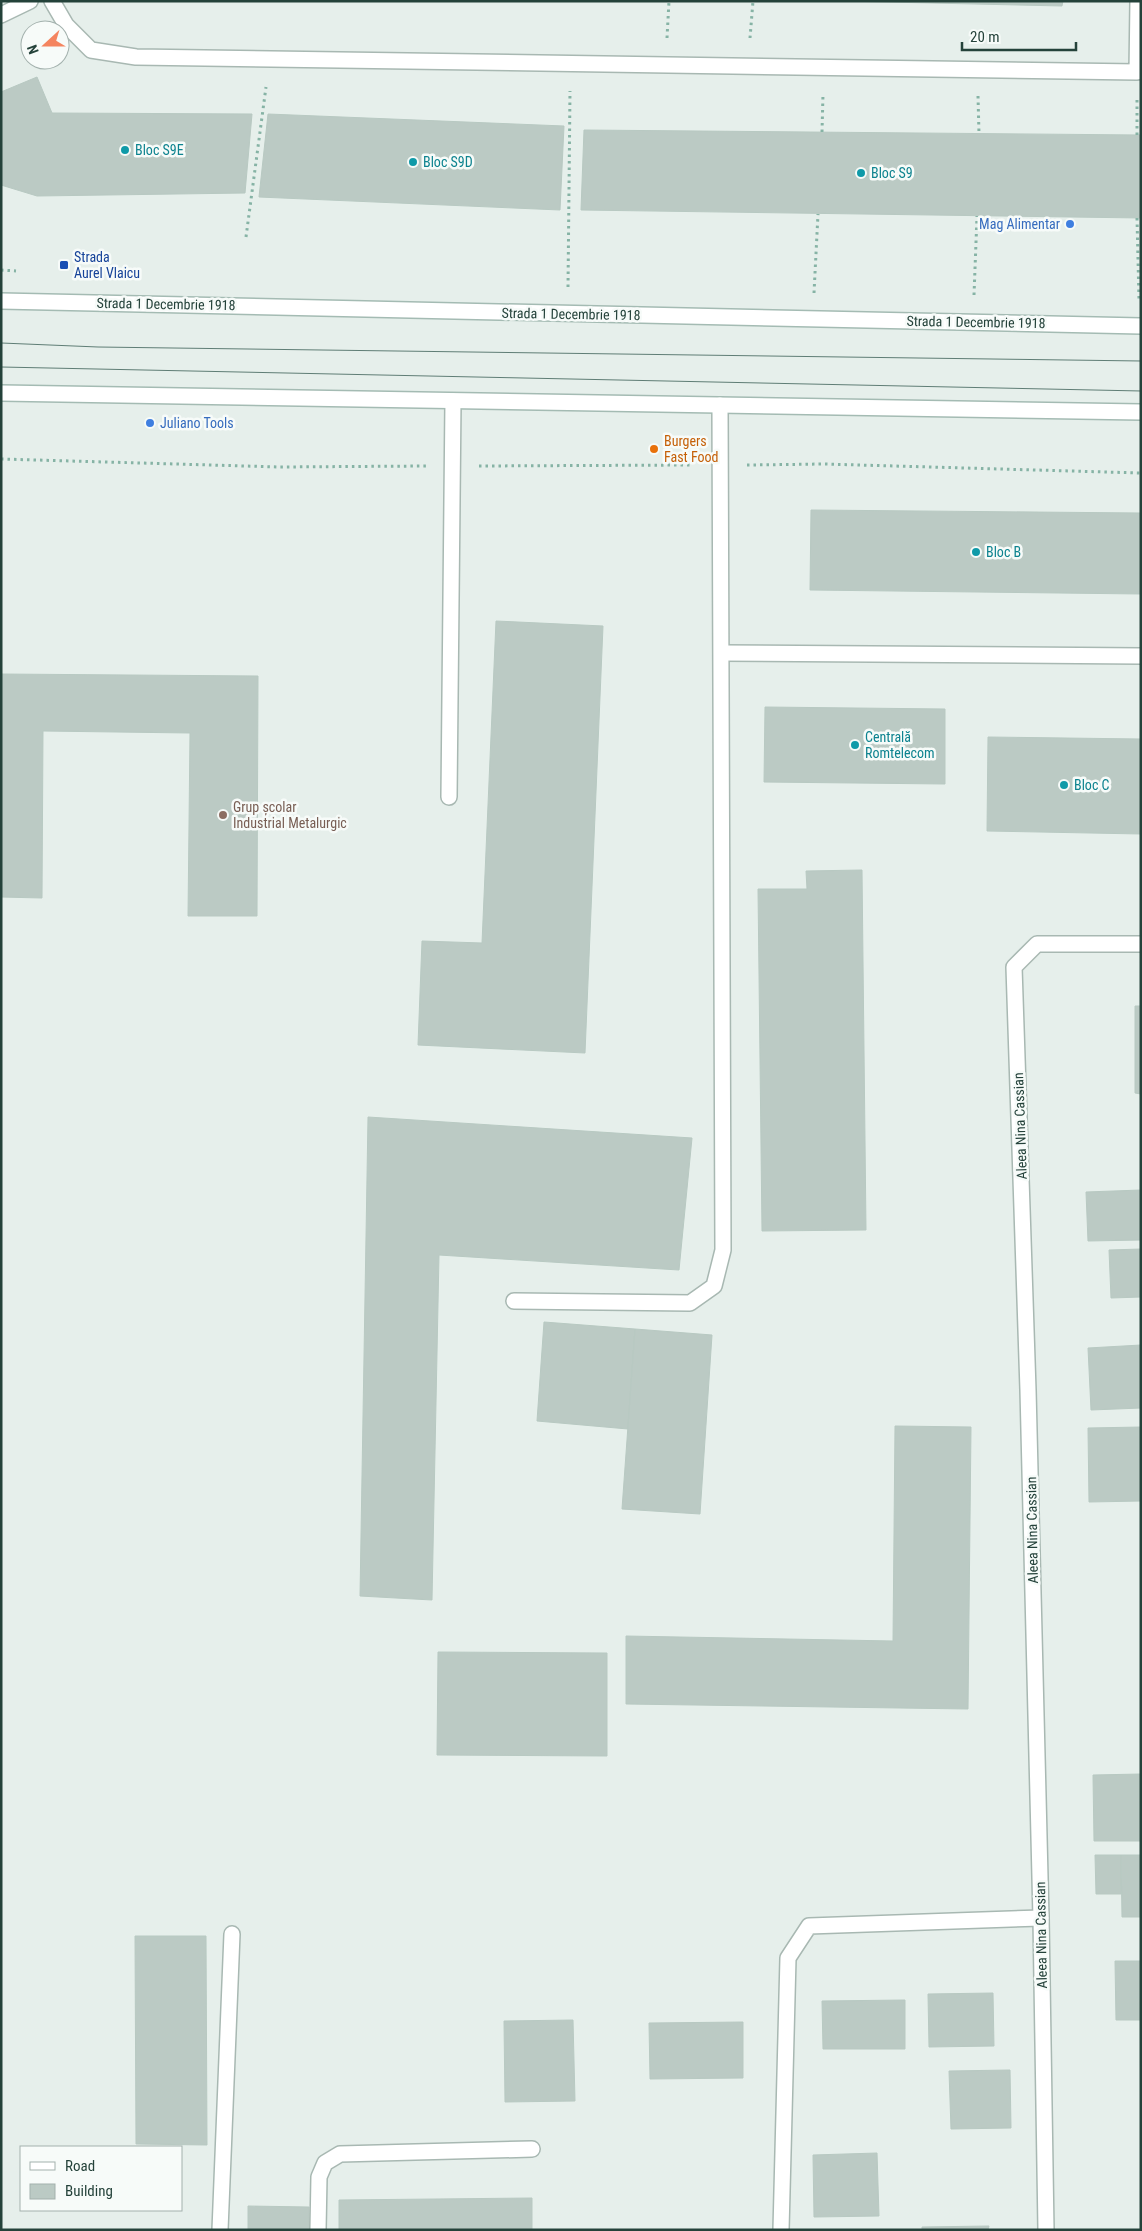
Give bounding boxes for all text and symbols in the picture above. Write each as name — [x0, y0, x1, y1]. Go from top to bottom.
north arrow — [20, 20, 70, 70]
scale bar — [962, 20, 1076, 52]
text: 20 m — [970, 28, 1000, 46]
text: N — [24, 43, 42, 57]
place label: Bloc S9E — [135, 142, 184, 158]
marker: Bloc S9E — [119, 144, 131, 156]
place label: Bloc S9D — [423, 154, 473, 170]
marker: Bloc S9D — [407, 156, 419, 168]
place label: Bloc S9 — [871, 165, 913, 181]
marker: Bloc S9 — [855, 167, 867, 179]
place label: Mag Alimentar — [979, 216, 1060, 232]
marker: Mag Alimentar — [1064, 218, 1076, 230]
place label: Strada Aurel Vlaicu — [74, 249, 140, 281]
marker: Strada Aurel Vlaicu — [58, 259, 70, 271]
street label: Strada 1 Decembrie 1918 — [96, 295, 236, 313]
street label: Strada 1 Decembrie 1918 — [501, 305, 641, 323]
street label: Strada 1 Decembrie 1918 — [906, 313, 1046, 331]
place label: Juliano Tools — [160, 415, 234, 431]
marker: Juliano Tools — [144, 417, 156, 429]
place label: Burgers Fast Food — [664, 433, 719, 465]
marker: Burgers Fast Food — [648, 443, 660, 455]
place label: Bloc B — [986, 544, 1021, 560]
marker: Bloc B — [970, 546, 982, 558]
place label: Centrală Romtelecom — [865, 729, 935, 761]
marker: Centrală Romtelecom — [849, 739, 861, 751]
place label: Bloc C — [1074, 777, 1110, 793]
marker: Bloc C — [1058, 779, 1070, 791]
place label: Grup școlar Industrial Metalurgic — [233, 799, 347, 831]
marker: Grup școlar Industrial Metalurgic — [217, 809, 229, 821]
street label: Aleea Nina Cassian — [1010, 1072, 1030, 1180]
street label: Aleea Nina Cassian — [1023, 1476, 1041, 1584]
street label: Aleea Nina Cassian — [1032, 1881, 1050, 1989]
legend — [20, 2146, 182, 2211]
text: Road — [65, 2157, 95, 2175]
text: Building — [65, 2182, 113, 2200]

